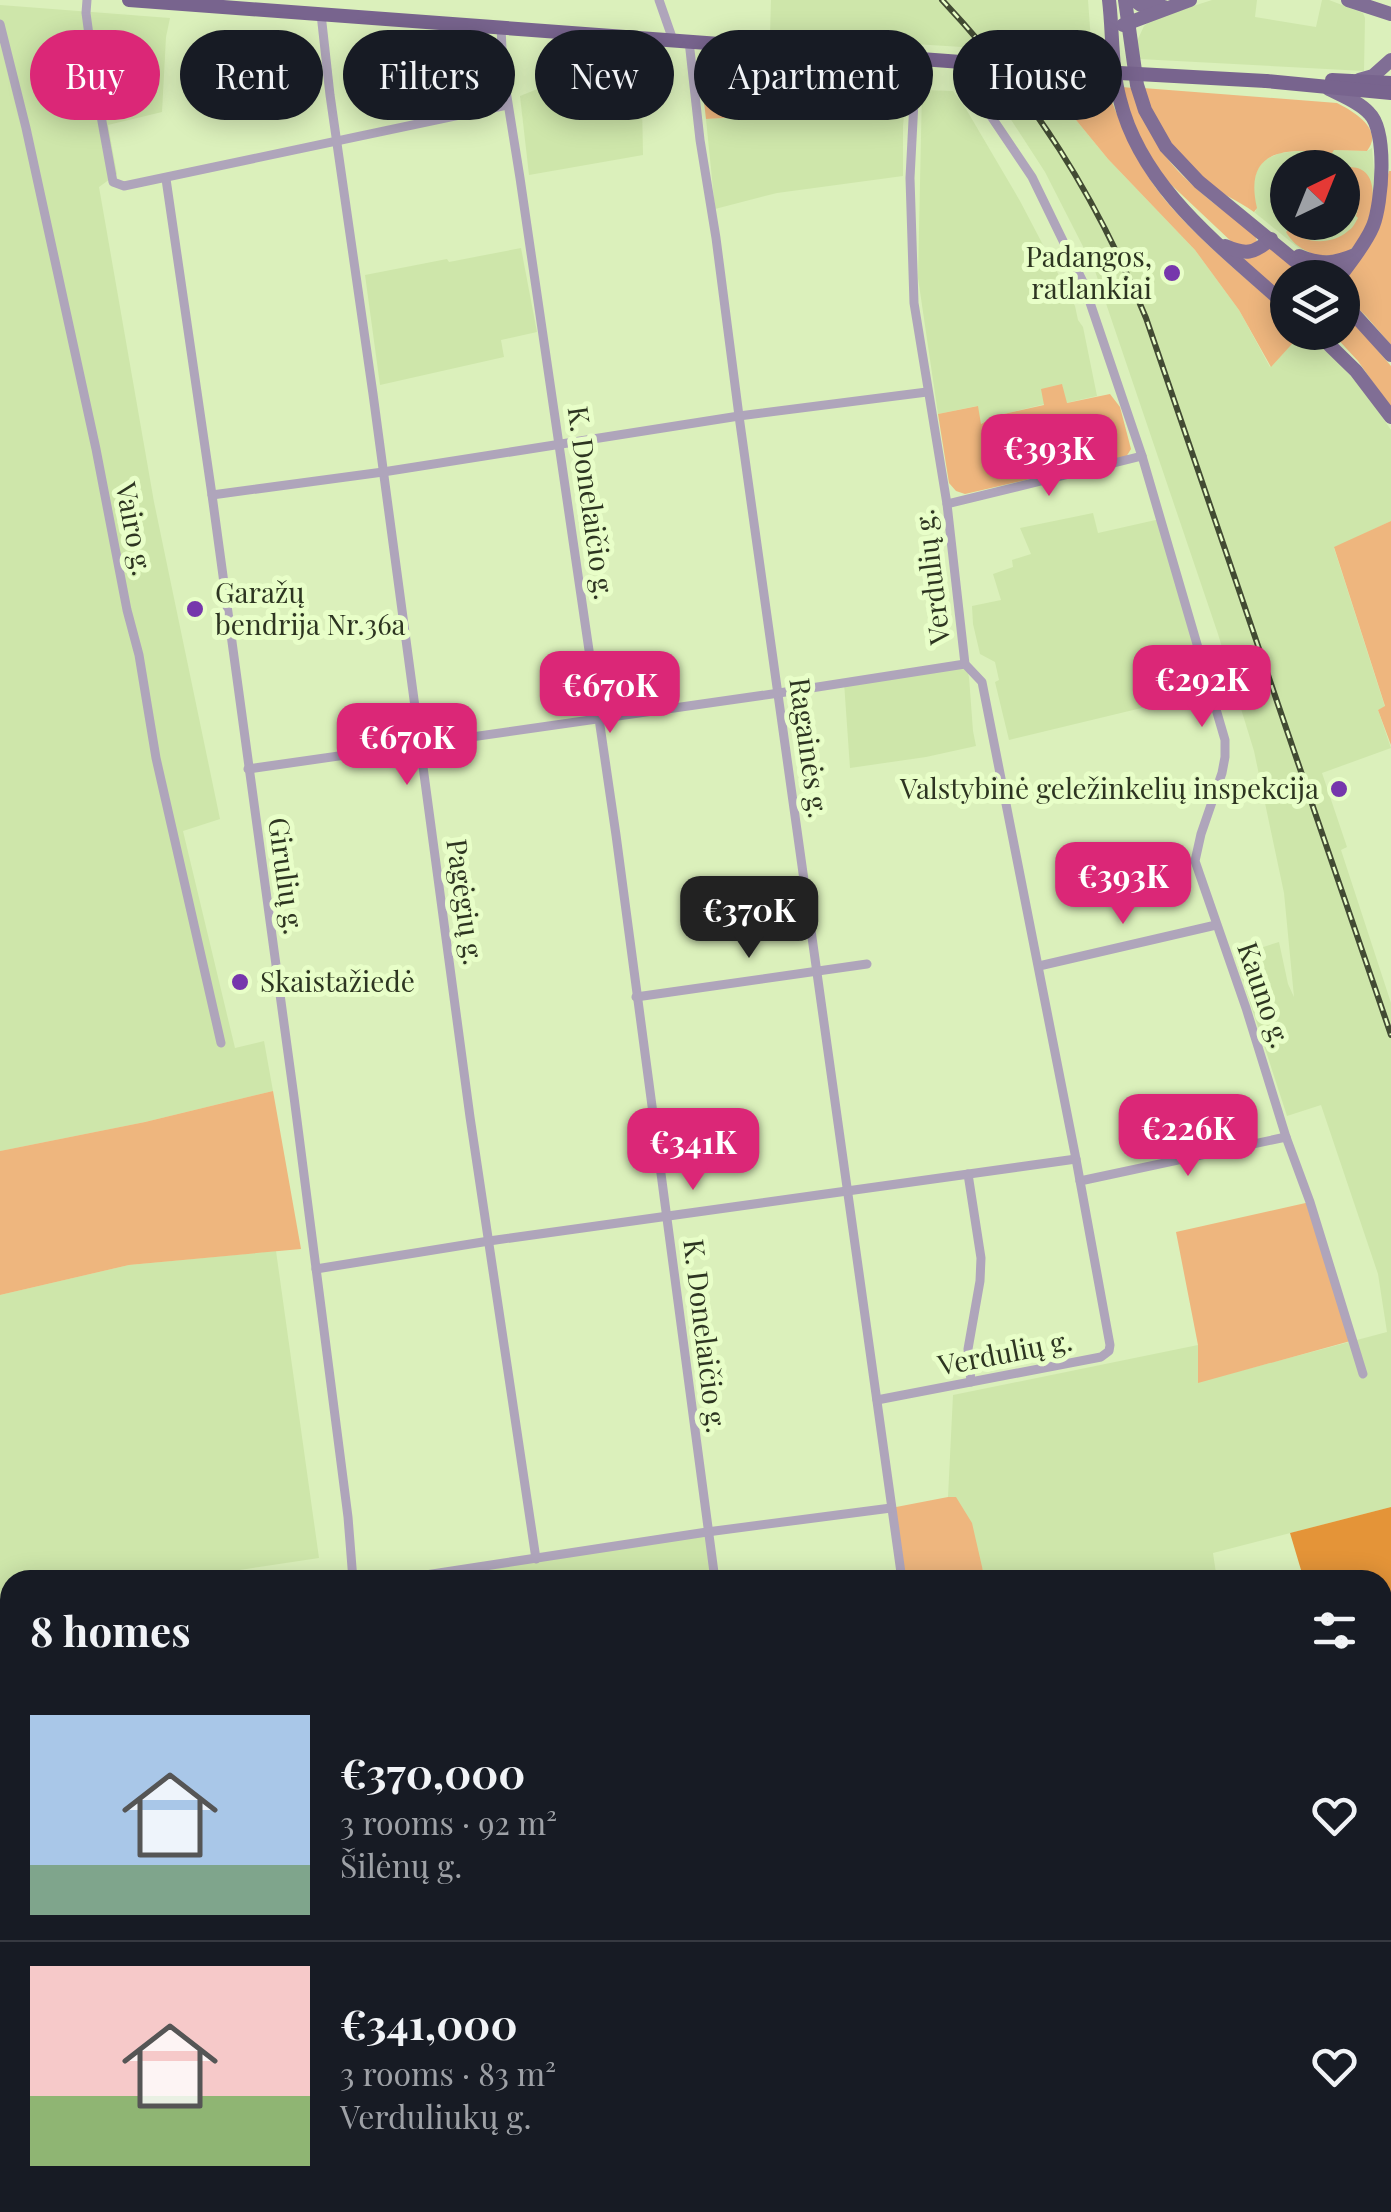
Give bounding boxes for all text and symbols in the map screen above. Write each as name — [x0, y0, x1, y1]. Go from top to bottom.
chip: Buy — [30, 30, 160, 120]
chip: Rent — [180, 30, 323, 120]
chip: Filters — [343, 30, 515, 120]
chip: New — [535, 30, 674, 120]
chip: Apartment — [694, 30, 933, 120]
chip: House — [953, 30, 1122, 120]
north arrow — [1270, 150, 1360, 240]
map controls — [1270, 150, 1360, 350]
place label: Padangos, ratlankiai — [1026, 237, 1152, 306]
button: layers — [1270, 260, 1360, 350]
marker: Padangos, ratlankiai — [1161, 262, 1183, 284]
street label: K. Donelaičio g. — [561, 404, 624, 602]
pin: €393K — [979, 414, 1119, 499]
text: €393K — [1003, 425, 1095, 468]
street label: Vairo g. — [108, 478, 163, 578]
street label: Verdulių g. — [904, 508, 957, 648]
place label: Garažų bendrija Nr.36a — [215, 573, 406, 642]
marker: Garažų bendrija Nr.36a — [184, 598, 206, 620]
pin: €292K — [1132, 645, 1272, 730]
pin: €670K — [540, 651, 680, 736]
text: €292K — [1155, 656, 1249, 699]
text: €670K — [562, 662, 658, 705]
street label: Ragainės g. — [782, 675, 839, 820]
pin: €670K — [337, 703, 477, 788]
text: €670K — [359, 714, 455, 757]
place label: Valstybinė geležinkelių inspekcija — [899, 769, 1319, 806]
marker: Valstybinė geležinkelių inspekcija — [1328, 778, 1350, 800]
street label: Girulių g. — [261, 815, 314, 937]
street label: Pagėgių g. — [439, 836, 494, 967]
pin: €393K — [1053, 842, 1193, 927]
text: €393K — [1077, 853, 1169, 896]
pin: €370K — [679, 876, 819, 961]
text: €370K — [702, 887, 796, 930]
street label: Kauno g. — [1230, 937, 1301, 1052]
place label: Skaistažiedė — [260, 962, 415, 999]
marker: Skaistažiedė — [229, 971, 251, 993]
pin: €226K — [1118, 1094, 1258, 1179]
text: €226K — [1141, 1105, 1235, 1148]
pin: €341K — [623, 1108, 763, 1193]
text: €341K — [649, 1119, 737, 1162]
street label: K. Donelaičio g. — [676, 1237, 737, 1435]
street label: Verdulių g. — [934, 1320, 1075, 1383]
text: 8 homes — [30, 1602, 191, 1658]
icon: filters — [1307, 1603, 1362, 1658]
text: €370,000 — [340, 1744, 525, 1800]
icon: home — [110, 1755, 230, 1875]
icon: heart — [1307, 1788, 1362, 1843]
text: 3 rooms · 92 m² — [340, 1800, 557, 1843]
text: Šilėnų g. — [340, 1843, 462, 1886]
text: €341,000 — [340, 1995, 518, 2051]
icon: home — [110, 2006, 230, 2126]
icon: heart — [1307, 2039, 1362, 2094]
text: 3 rooms · 83 m² — [340, 2051, 556, 2094]
text: Verduliukų g. — [340, 2094, 531, 2137]

